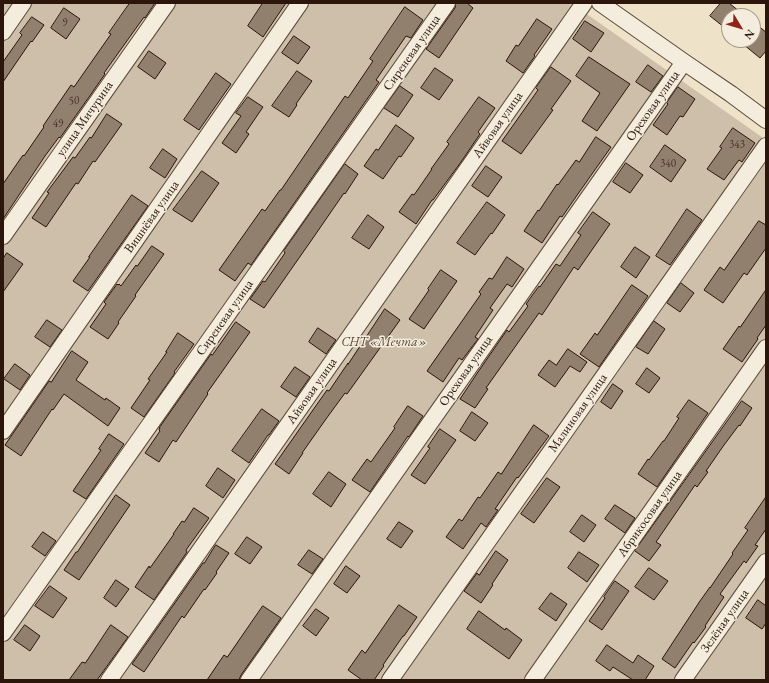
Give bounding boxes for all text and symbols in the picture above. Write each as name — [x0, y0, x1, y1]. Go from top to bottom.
north arrow — [721, 8, 761, 48]
street label: Сиреневая улица — [380, 12, 444, 94]
house number: 9 — [62, 16, 68, 30]
text: N — [741, 27, 758, 43]
street label: Ореховая улица — [623, 68, 683, 144]
street label: улица Мичурина — [53, 78, 117, 160]
street label: Айвовая улица — [469, 89, 527, 161]
house number: 50 — [69, 94, 79, 108]
house number: 49 — [53, 117, 63, 131]
house number: 343 — [729, 138, 745, 152]
house number: 340 — [660, 157, 676, 171]
street label: Вишнёвая улица — [121, 178, 183, 256]
street label: Сиреневая улица — [193, 277, 257, 359]
street label: Ореховая улица — [436, 333, 496, 409]
park label: СНТ «Мечта» — [341, 334, 427, 350]
street label: Айвовая улица — [283, 355, 341, 427]
street label: Малиновая улица — [545, 371, 611, 455]
street label: Абрикосовая улица — [614, 468, 686, 560]
street label: Зелёная улица — [697, 586, 753, 656]

